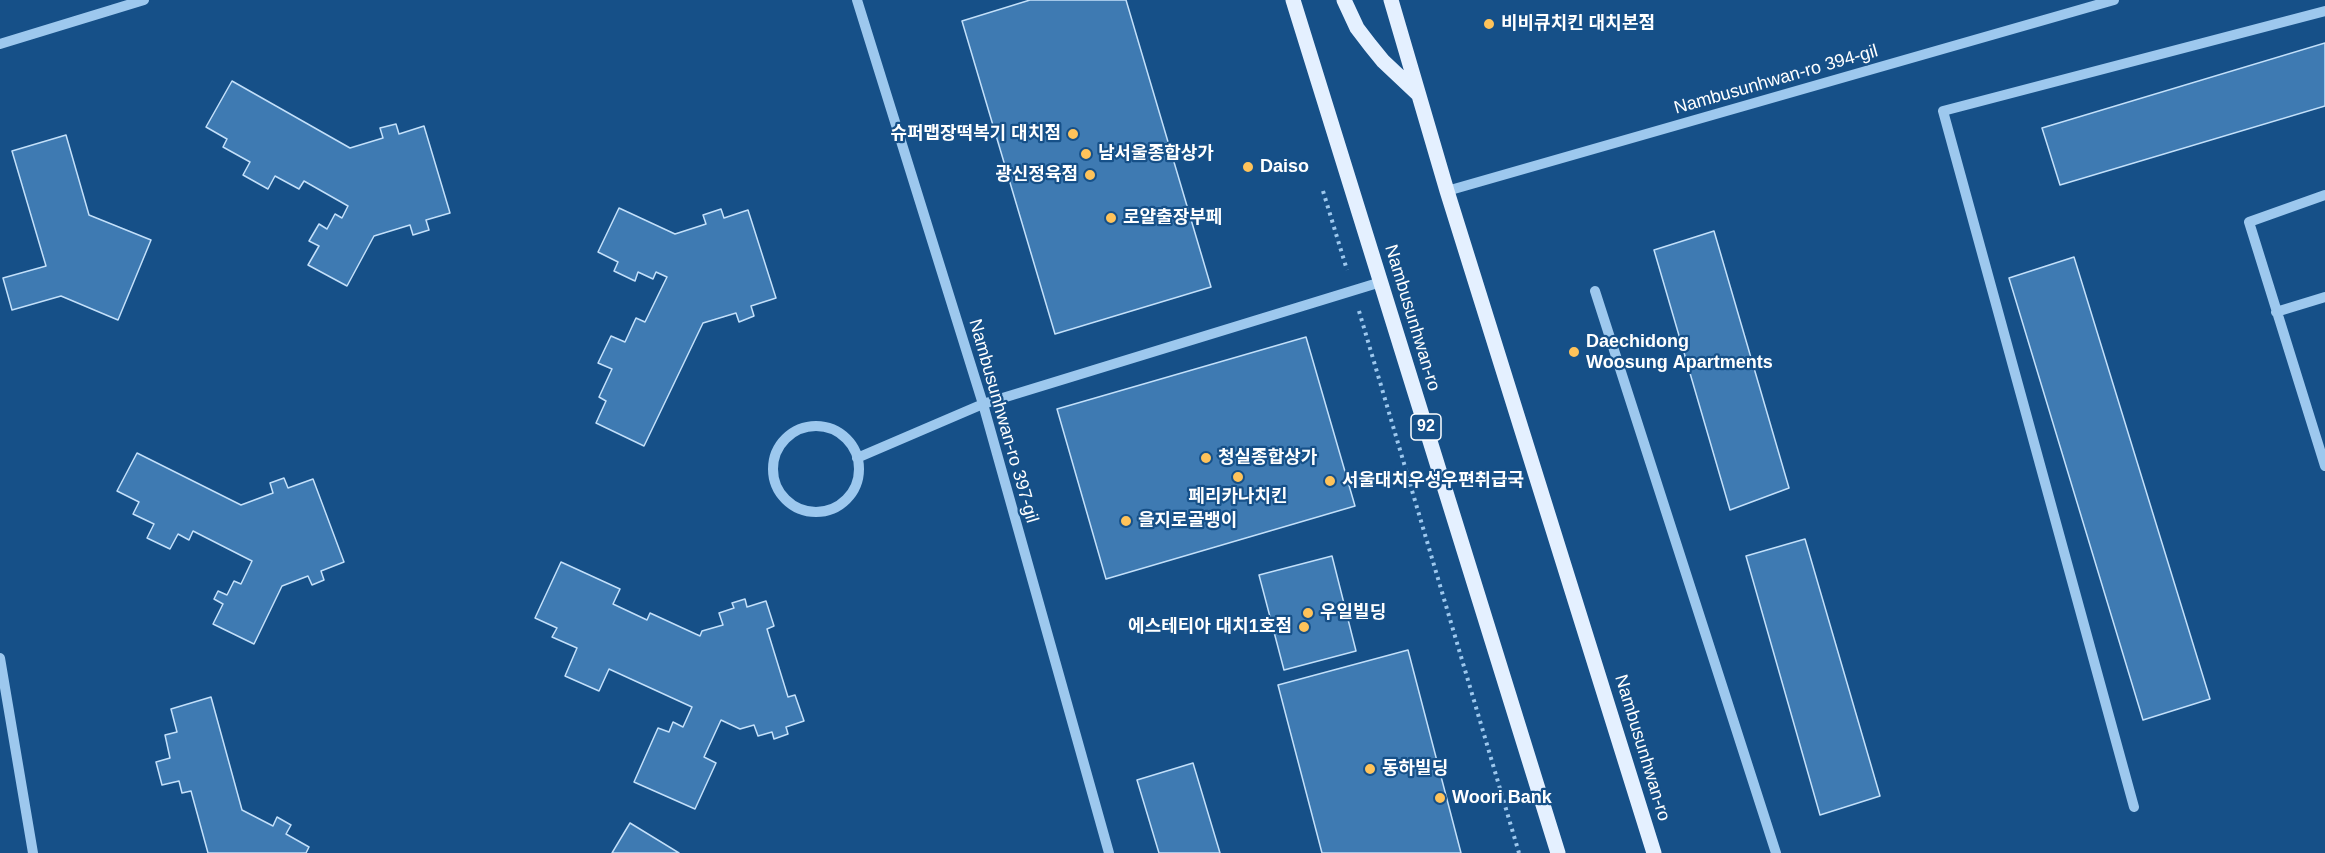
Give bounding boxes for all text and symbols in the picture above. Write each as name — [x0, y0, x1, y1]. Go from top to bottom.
place label: 비비큐치킨 대치본점 — [1501, 13, 1655, 35]
marker: 비비큐치킨 대치본점 — [1482, 17, 1496, 31]
street label: Nambusunhwan-ro 394-gil — [1672, 41, 1880, 119]
place label: 슈퍼맵장떡복기 대치점 — [890, 123, 1061, 145]
marker: 슈퍼맵장떡복기 대치점 — [1066, 127, 1080, 141]
place label: 남서울종합상가 — [1098, 143, 1214, 165]
marker: 남서울종합상가 — [1079, 147, 1093, 161]
place label: Daiso — [1260, 156, 1309, 178]
marker: Daiso — [1241, 160, 1255, 174]
place label: 광신정육점 — [995, 164, 1078, 186]
marker: 광신정육점 — [1083, 168, 1097, 182]
place label: 로얄출장부페 — [1123, 207, 1222, 229]
marker: 로얄출장부페 — [1104, 211, 1118, 225]
street label: Nambusunhwan-ro — [1379, 242, 1445, 394]
street label: Nambusunhwan-ro 397-gil — [964, 317, 1042, 525]
place label: Daechidong Woosung Apartments — [1586, 331, 1773, 374]
marker: Daechidong Woosung Apartments — [1567, 345, 1581, 359]
road number: 92 — [1411, 414, 1441, 440]
place label: 청실종합상가 — [1218, 447, 1317, 469]
marker: 청실종합상가 — [1199, 451, 1213, 465]
marker: 페리카나치킨 — [1231, 470, 1245, 484]
place label: 서울대치우성우편취급국 — [1342, 470, 1524, 492]
marker: 서울대치우성우편취급국 — [1323, 474, 1337, 488]
place label: 페리카나치킨 — [1188, 486, 1288, 508]
place label: 을지로골뱅이 — [1138, 510, 1237, 532]
marker: 을지로골뱅이 — [1119, 514, 1133, 528]
place label: 우일빌딩 — [1320, 602, 1386, 624]
marker: 우일빌딩 — [1301, 606, 1315, 620]
place label: 에스테티아 대치1호점 — [1128, 616, 1292, 638]
marker: 에스테티아 대치1호점 — [1297, 620, 1311, 634]
street label: Nambusunhwan-ro — [1609, 672, 1675, 824]
place label: 동하빌딩 — [1382, 758, 1448, 780]
marker: 동하빌딩 — [1363, 762, 1377, 776]
place label: Woori Bank — [1452, 787, 1552, 809]
marker: Woori Bank — [1433, 791, 1447, 805]

